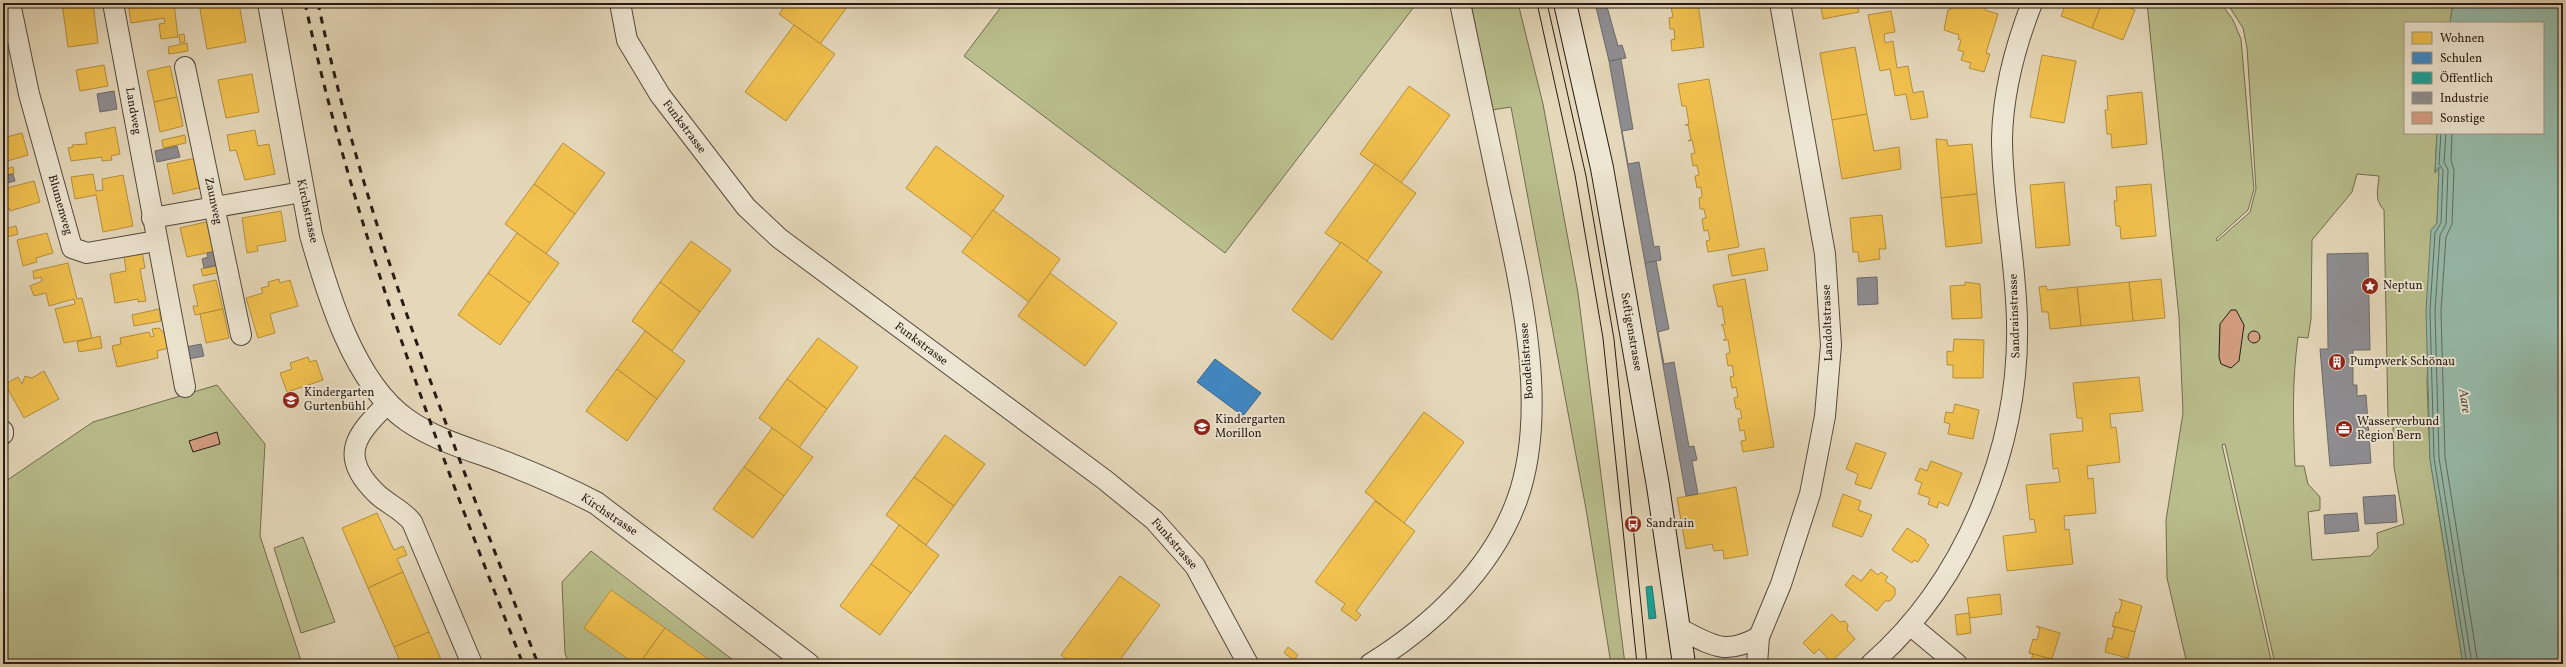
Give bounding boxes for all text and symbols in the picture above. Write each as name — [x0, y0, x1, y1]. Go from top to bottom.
legend — [2404, 22, 2544, 134]
text: Wohnen — [2440, 31, 2485, 47]
text: Schulen — [2440, 51, 2482, 67]
text: Öffentlich — [2440, 70, 2493, 87]
street label: Landweg — [121, 86, 145, 136]
text: Industrie — [2440, 91, 2489, 107]
street label: Funkstrasse — [659, 97, 710, 157]
text: Sonstige — [2440, 111, 2485, 127]
street label: Blumenweg — [44, 173, 76, 237]
street label: Zaunweg — [200, 176, 226, 226]
street label: Kirchstrasse — [292, 177, 322, 245]
street label: Sandrainstrasse — [2006, 273, 2024, 359]
place icon: Neptun — [2360, 276, 2380, 296]
place label: Neptun — [2383, 278, 2423, 294]
street label: Landoltstrasse — [1819, 284, 1837, 362]
street label: Seftigenstrasse — [1616, 291, 1646, 373]
street label: Funkstrasse — [891, 319, 951, 370]
street label: Bondelistrasse — [1516, 322, 1538, 400]
building icon: Pumpwerk Schönau — [2327, 352, 2347, 372]
place label: Pumpwerk Schönau — [2350, 354, 2455, 370]
place label: Kindergarten Gurtenbühl — [304, 385, 374, 415]
water label: Aare — [2453, 387, 2475, 414]
school or university icon: Kindergarten Gurtenbühl — [281, 390, 301, 410]
place label: Kindergarten Morillon — [1215, 412, 1285, 442]
place label: Wasserverbund Region Bern — [2357, 414, 2440, 444]
school or university icon: Kindergarten Morillon — [1192, 417, 1212, 437]
office icon: Wasserverbund Region Bern — [2334, 419, 2354, 439]
street label: Kirchstrasse — [577, 490, 641, 540]
bus stop icon: Sandrain — [1623, 514, 1643, 534]
street label: Funkstrasse — [1147, 515, 1201, 573]
place label: Sandrain — [1646, 516, 1694, 532]

